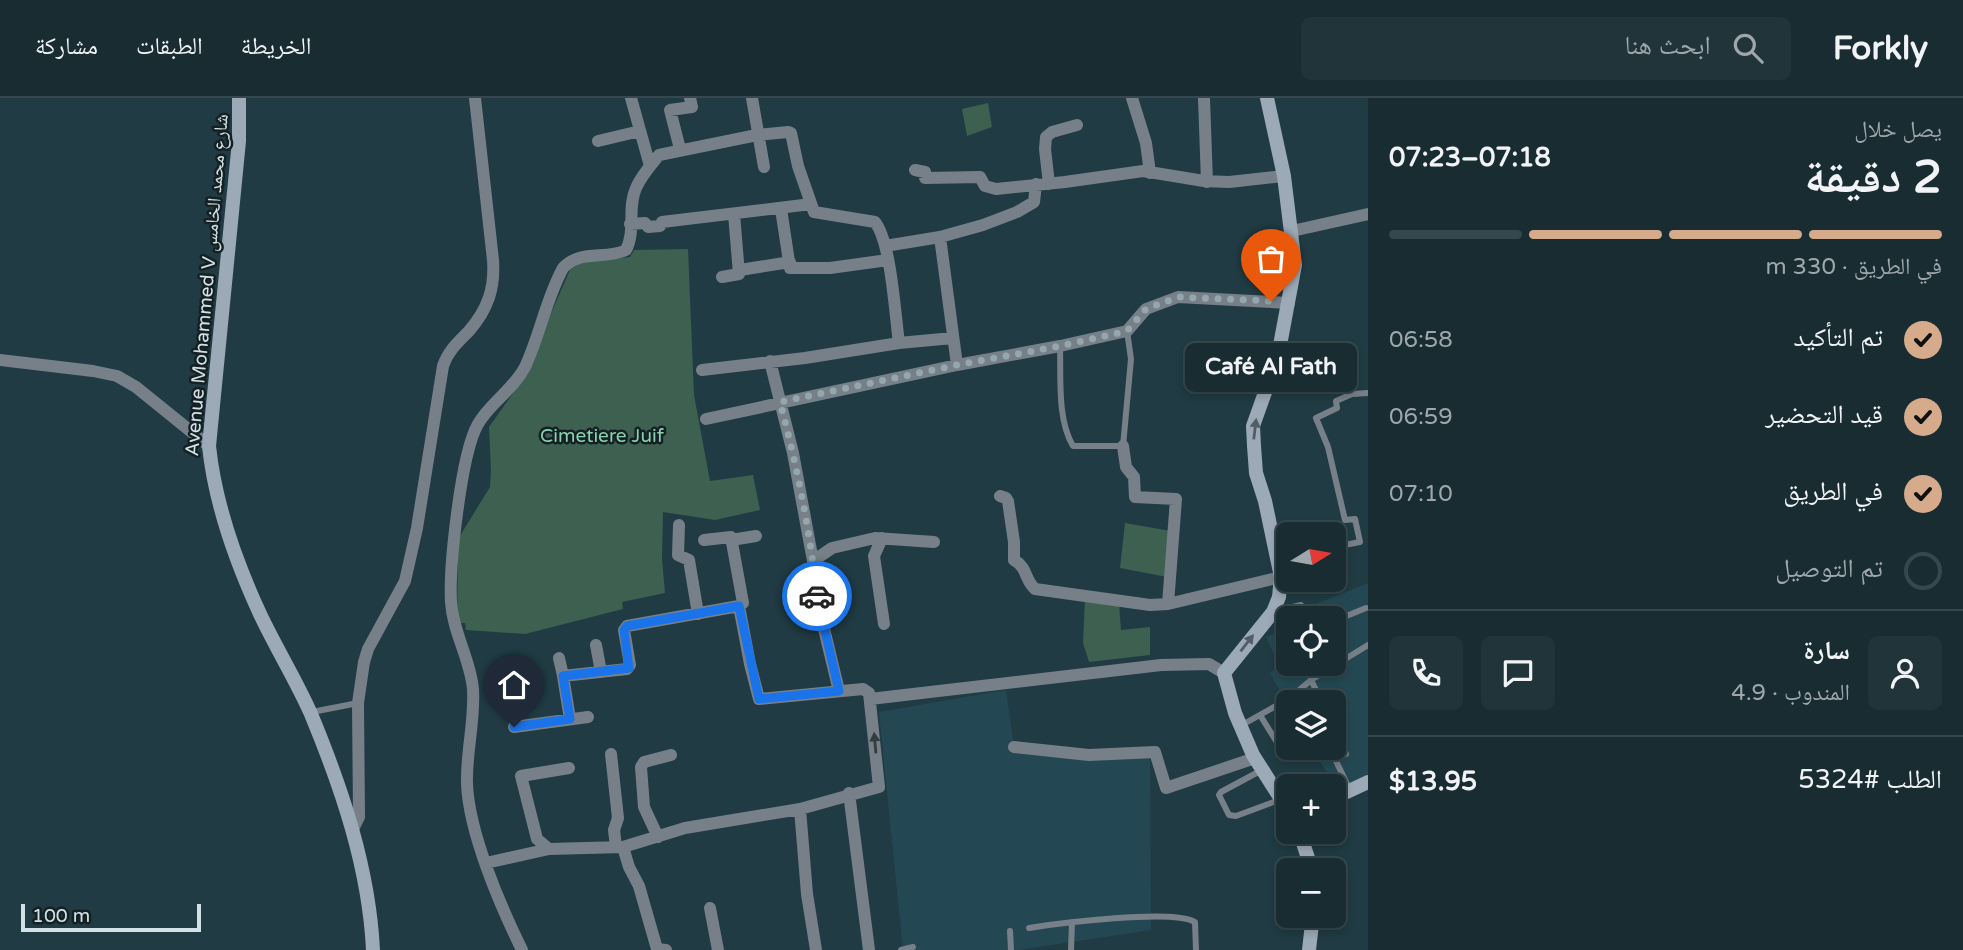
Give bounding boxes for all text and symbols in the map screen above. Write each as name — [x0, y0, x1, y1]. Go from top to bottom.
search box — [1301, 17, 1791, 80]
icon: search — [1729, 29, 1767, 67]
text: Forkly — [1833, 29, 1928, 68]
text: ابحث هنا — [1625, 30, 1711, 61]
text: مشاركة — [35, 32, 98, 61]
text: الطبقات — [136, 32, 203, 61]
text: الخريطة — [241, 32, 311, 61]
street label: Avenue Mohammed V شارع محمد الخامس — [181, 113, 233, 457]
text: يصل خلال — [1854, 116, 1942, 144]
text: 07:18–07:23 — [1389, 142, 1551, 173]
text: 2 دقيقة — [1805, 150, 1942, 205]
pin — [1241, 229, 1301, 301]
icon: bag — [1252, 240, 1290, 278]
text: في الطريق · 330 m — [1765, 253, 1942, 281]
icon: check — [1904, 321, 1942, 359]
text: تم التأكيد — [1793, 322, 1883, 353]
text: 06:58 — [1389, 326, 1453, 354]
callout: Café Al Fath — [1185, 343, 1357, 392]
text: Café Al Fath — [1205, 353, 1337, 381]
icon: check — [1904, 398, 1942, 436]
text: قيد التحضير — [1765, 399, 1883, 430]
text: 06:59 — [1389, 403, 1453, 431]
one-way arrow — [1250, 418, 1261, 440]
park label: Cimetiere Juif — [540, 425, 665, 447]
icon: check — [1904, 475, 1942, 513]
text: في الطريق — [1783, 476, 1883, 507]
text: 07:10 — [1389, 480, 1453, 508]
north arrow — [1276, 522, 1346, 592]
map controls — [1276, 522, 1346, 928]
text: تم التوصيل — [1775, 553, 1883, 584]
courier — [782, 561, 852, 631]
icon: car — [798, 577, 836, 615]
button: locate — [1276, 606, 1346, 676]
one-way arrow — [1240, 634, 1255, 652]
text: سارة — [1803, 635, 1850, 666]
button: phone — [1389, 636, 1463, 710]
button: chat — [1481, 636, 1555, 710]
button: person — [1868, 636, 1942, 710]
pin — [484, 655, 544, 727]
icon: home — [495, 666, 533, 704]
text: المندوب · 4.9 — [1731, 679, 1850, 707]
button: layers — [1276, 690, 1346, 760]
one-way arrow — [869, 732, 880, 754]
text: الطلب #5324 — [1798, 764, 1942, 795]
text: $13.95 — [1389, 766, 1477, 797]
button: + — [1276, 774, 1346, 844]
button: − — [1276, 858, 1346, 928]
scale bar — [21, 901, 201, 933]
text: 100 m — [32, 905, 90, 927]

